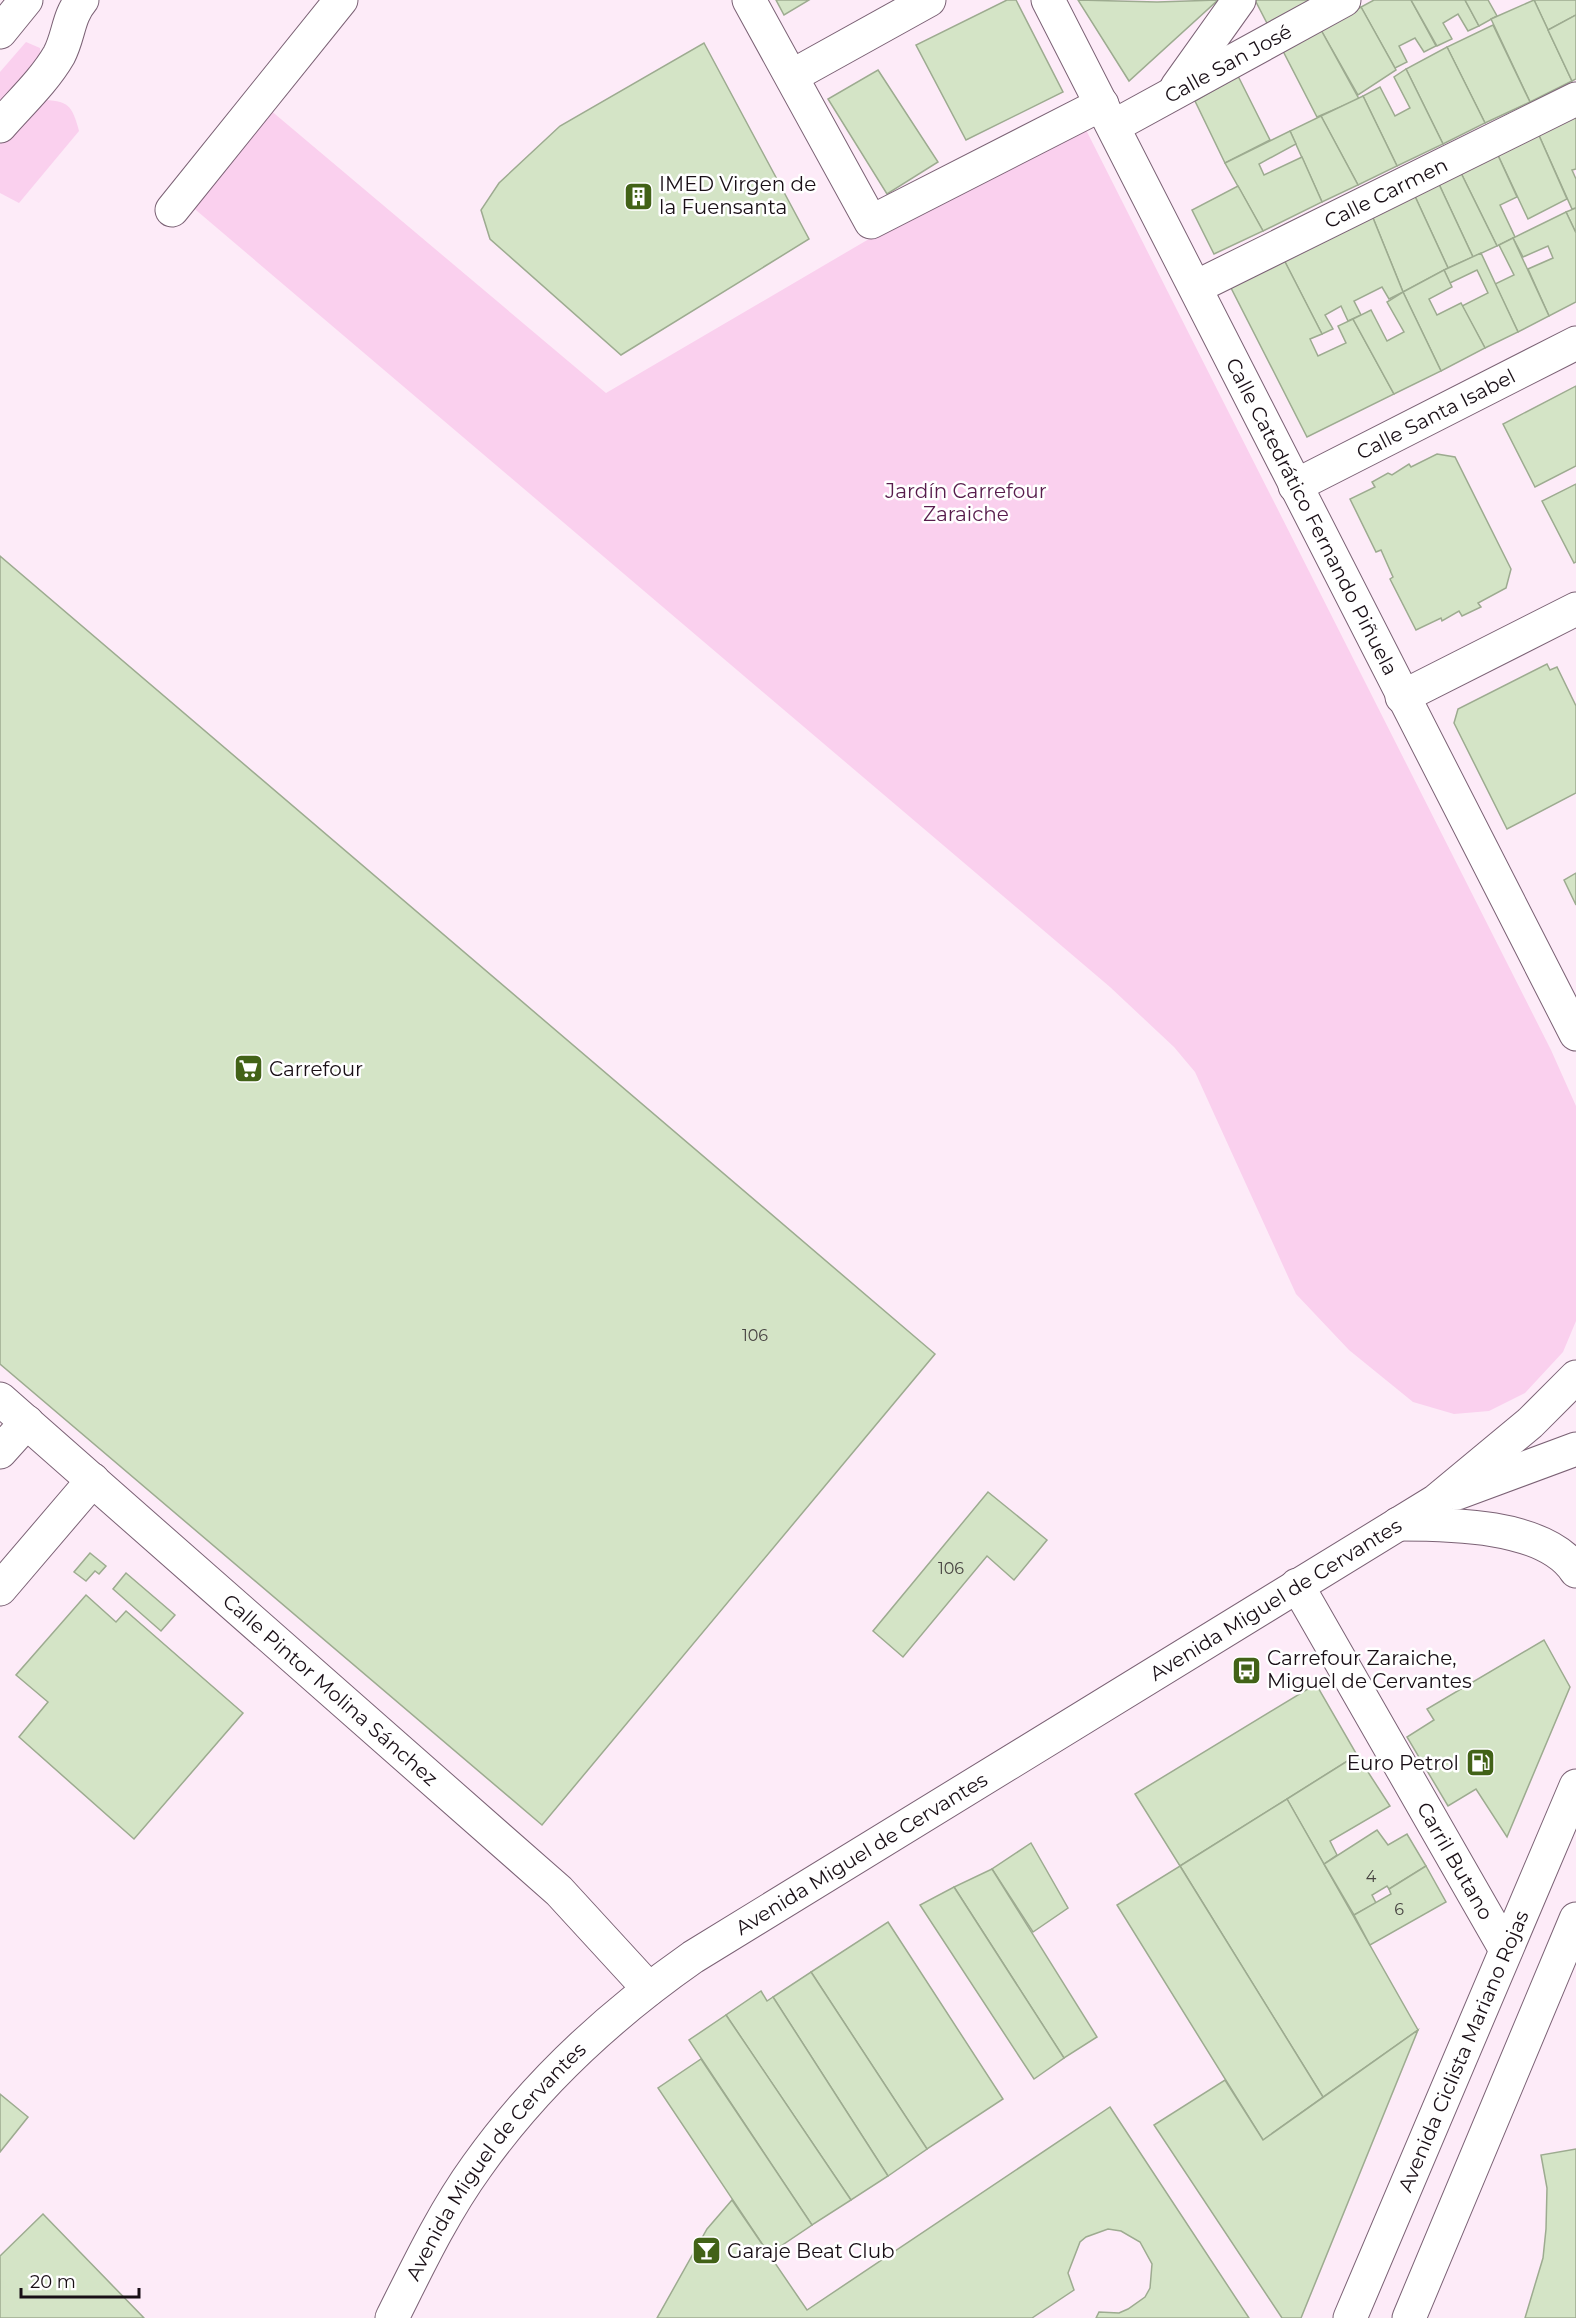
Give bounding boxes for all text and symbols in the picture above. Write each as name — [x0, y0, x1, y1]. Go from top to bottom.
street label: Calle San José — [1160, 19, 1296, 108]
street label: Calle Carmen — [1320, 152, 1452, 234]
place label: IMED Virgen de la Fuensanta — [659, 172, 816, 219]
building icon: IMED Virgen de la Fuensanta — [622, 180, 654, 212]
street label: Calle Catedrático Fernando Piñuela — [1221, 354, 1403, 679]
street label: Calle Santa Isabel — [1352, 364, 1519, 465]
park label: Jardín Carrefour Zaraiche — [884, 479, 1047, 526]
supermarket icon: Carrefour — [232, 1053, 264, 1085]
place label: Carrefour — [269, 1057, 363, 1081]
house number: 106 — [742, 1326, 768, 1345]
street label: Avenida Miguel de Cervantes — [1145, 1513, 1406, 1686]
house number: 106 — [938, 1559, 964, 1578]
street label: Calle Pintor Molina Sánchez — [218, 1589, 443, 1791]
place label: Carrefour Zaraiche, Miguel de Cervantes — [1267, 1646, 1472, 1693]
bus stop icon: Carrefour Zaraiche, Miguel de Cervantes — [1230, 1654, 1262, 1686]
fuel station icon: Euro Petrol — [1464, 1747, 1496, 1779]
place label: Euro Petrol — [1347, 1751, 1459, 1775]
street label: Avenida Miguel de Cervantes — [731, 1767, 992, 1940]
street label: Carril Butano — [1412, 1798, 1498, 1924]
house number: 4 — [1366, 1867, 1377, 1886]
house number: 6 — [1394, 1900, 1404, 1919]
street label: Avenida Ciclista Mariano Rojas — [1393, 1907, 1534, 2195]
street label: Avenida Miguel de Cervantes — [401, 2037, 591, 2284]
bar icon: Garaje Beat Club — [690, 2235, 722, 2267]
place label: Garaje Beat Club — [727, 2239, 895, 2263]
scale bar — [21, 2261, 140, 2299]
text: 20 m — [30, 2271, 76, 2293]

